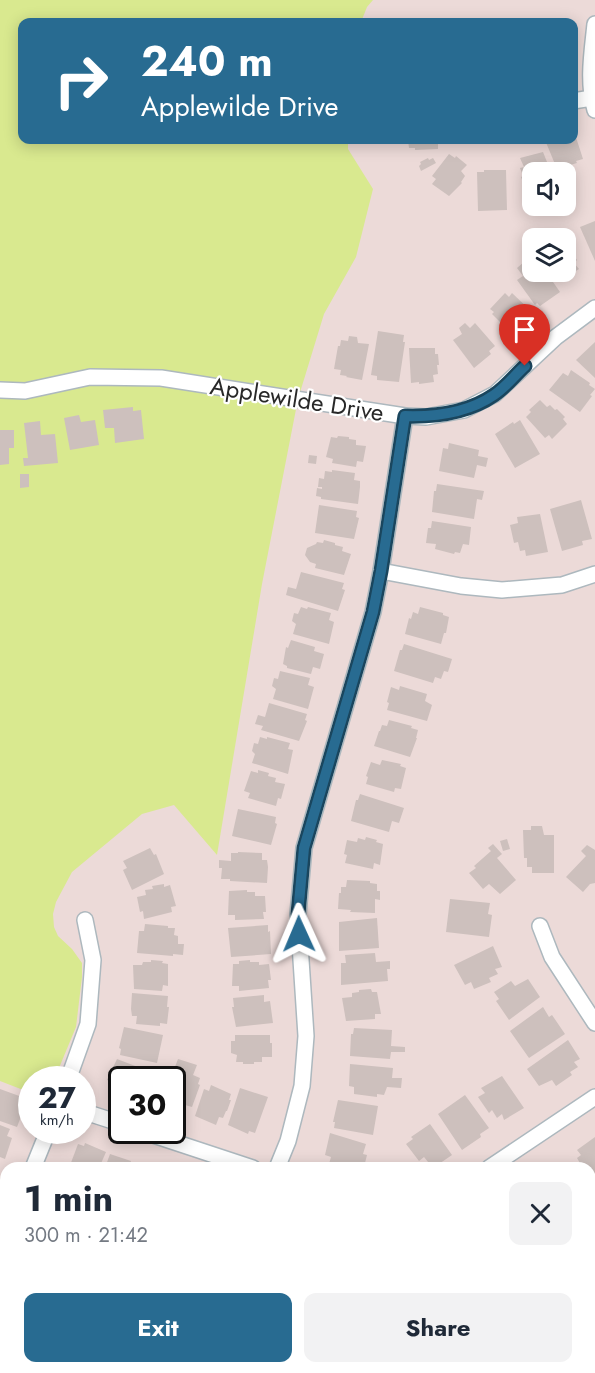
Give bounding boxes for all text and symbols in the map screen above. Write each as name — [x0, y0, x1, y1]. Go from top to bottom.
text: 240 m — [141, 31, 273, 92]
icon: right — [42, 42, 120, 120]
text: Applewilde Drive — [141, 87, 338, 126]
map controls — [522, 162, 576, 282]
button: sound — [522, 162, 576, 216]
button: layers — [522, 228, 576, 282]
pin — [499, 304, 550, 366]
icon: arrive — [508, 313, 541, 346]
street label: Applewilde Drive — [208, 368, 386, 430]
position arrow — [267, 902, 331, 966]
speed limit sign: 30 — [108, 1066, 186, 1144]
text: 27 — [38, 1076, 76, 1119]
text: km/h — [40, 1109, 74, 1131]
text: 1 min — [24, 1172, 113, 1224]
button: close — [509, 1182, 572, 1245]
text: 300 m · 21:42 — [24, 1221, 148, 1250]
button: Exit — [24, 1293, 292, 1362]
button: Share — [304, 1293, 572, 1362]

